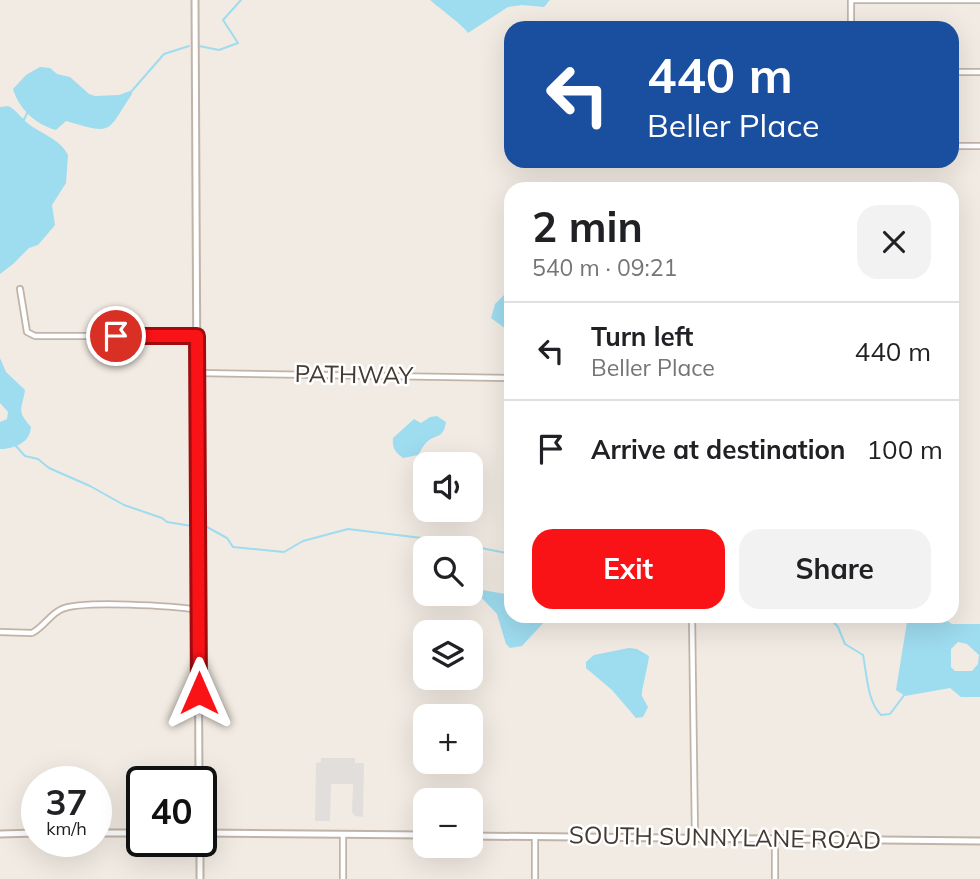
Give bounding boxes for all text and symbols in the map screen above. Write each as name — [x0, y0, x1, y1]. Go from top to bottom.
text: 440 m — [647, 44, 793, 105]
icon: left — [532, 49, 623, 140]
text: Beller Place — [647, 105, 819, 145]
text: 2 min — [532, 200, 643, 253]
button: close — [857, 205, 931, 279]
text: 540 m · 09:21 — [532, 253, 677, 282]
pin — [86, 306, 146, 366]
icon: arrive — [97, 317, 135, 355]
text: Turn left — [591, 320, 693, 353]
icon: left — [532, 332, 570, 370]
text: 440 m — [855, 335, 931, 368]
text: Beller Place — [591, 353, 715, 382]
street label: PATHWAY — [294, 358, 414, 390]
icon: arrive — [532, 430, 570, 468]
text: Arrive at destination — [591, 433, 846, 466]
text: 100 m — [867, 433, 943, 466]
map controls — [413, 452, 483, 858]
button: sound — [413, 452, 483, 522]
button: Exit — [532, 529, 725, 609]
button: Share — [739, 529, 931, 609]
button: search — [413, 536, 483, 606]
button: layers — [413, 620, 483, 690]
position arrow — [162, 656, 236, 730]
button: + — [413, 704, 483, 774]
speed limit sign: 40 — [126, 766, 217, 857]
text: 37 — [45, 780, 88, 824]
button: − — [413, 788, 483, 858]
text: km/h — [46, 817, 87, 840]
street label: SOUTH SUNNYLANE ROAD — [569, 819, 881, 855]

